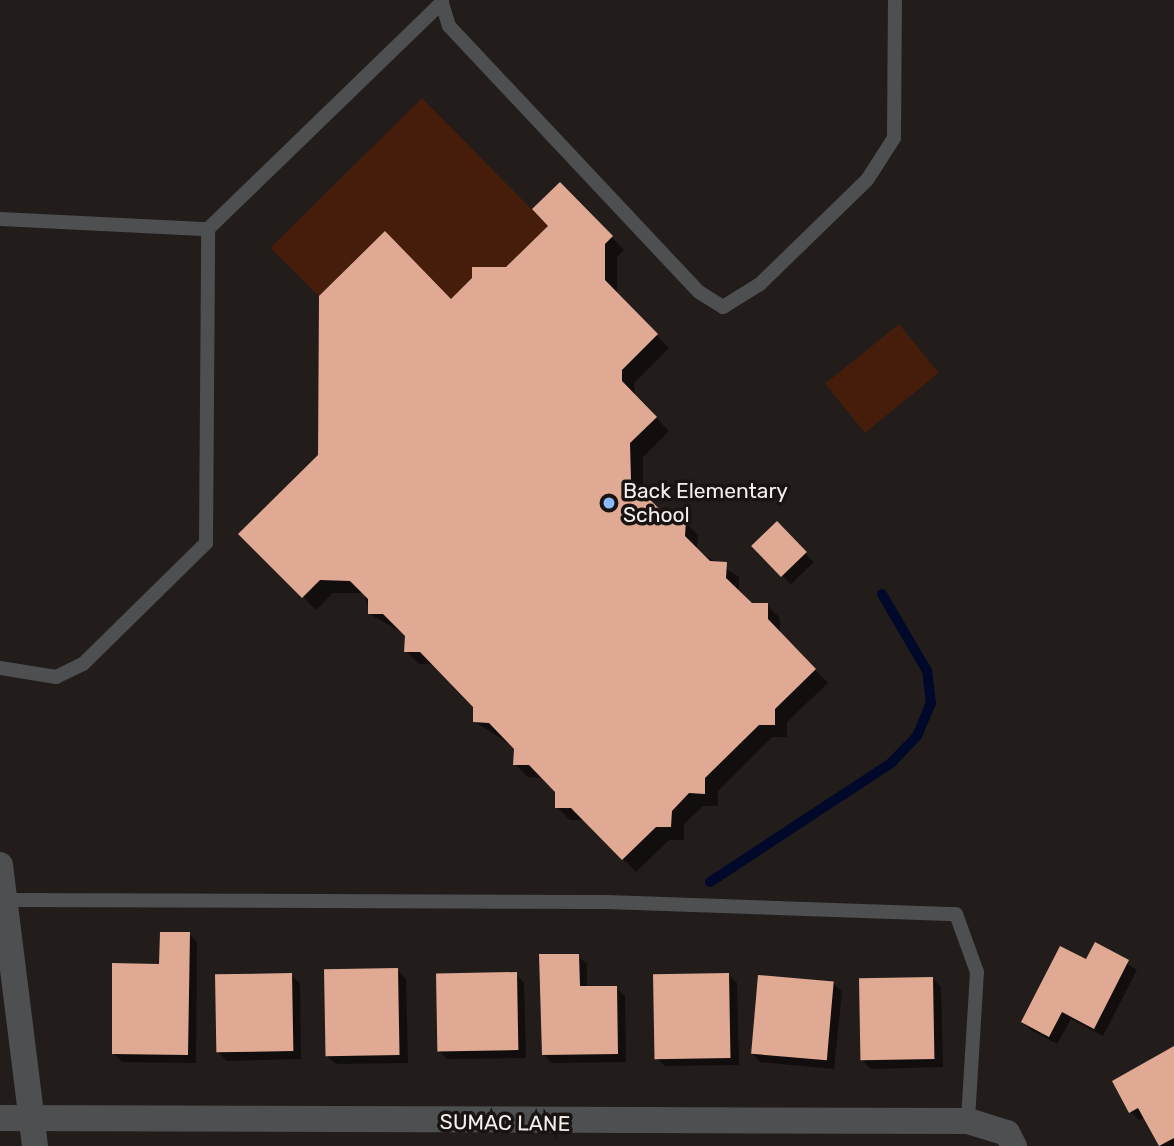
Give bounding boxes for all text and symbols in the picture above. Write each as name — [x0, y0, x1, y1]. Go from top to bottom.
place label: Back Elementary School — [623, 478, 788, 528]
marker: Back Elementary School — [601, 495, 617, 511]
street label: SUMAC LANE — [439, 1109, 571, 1137]

